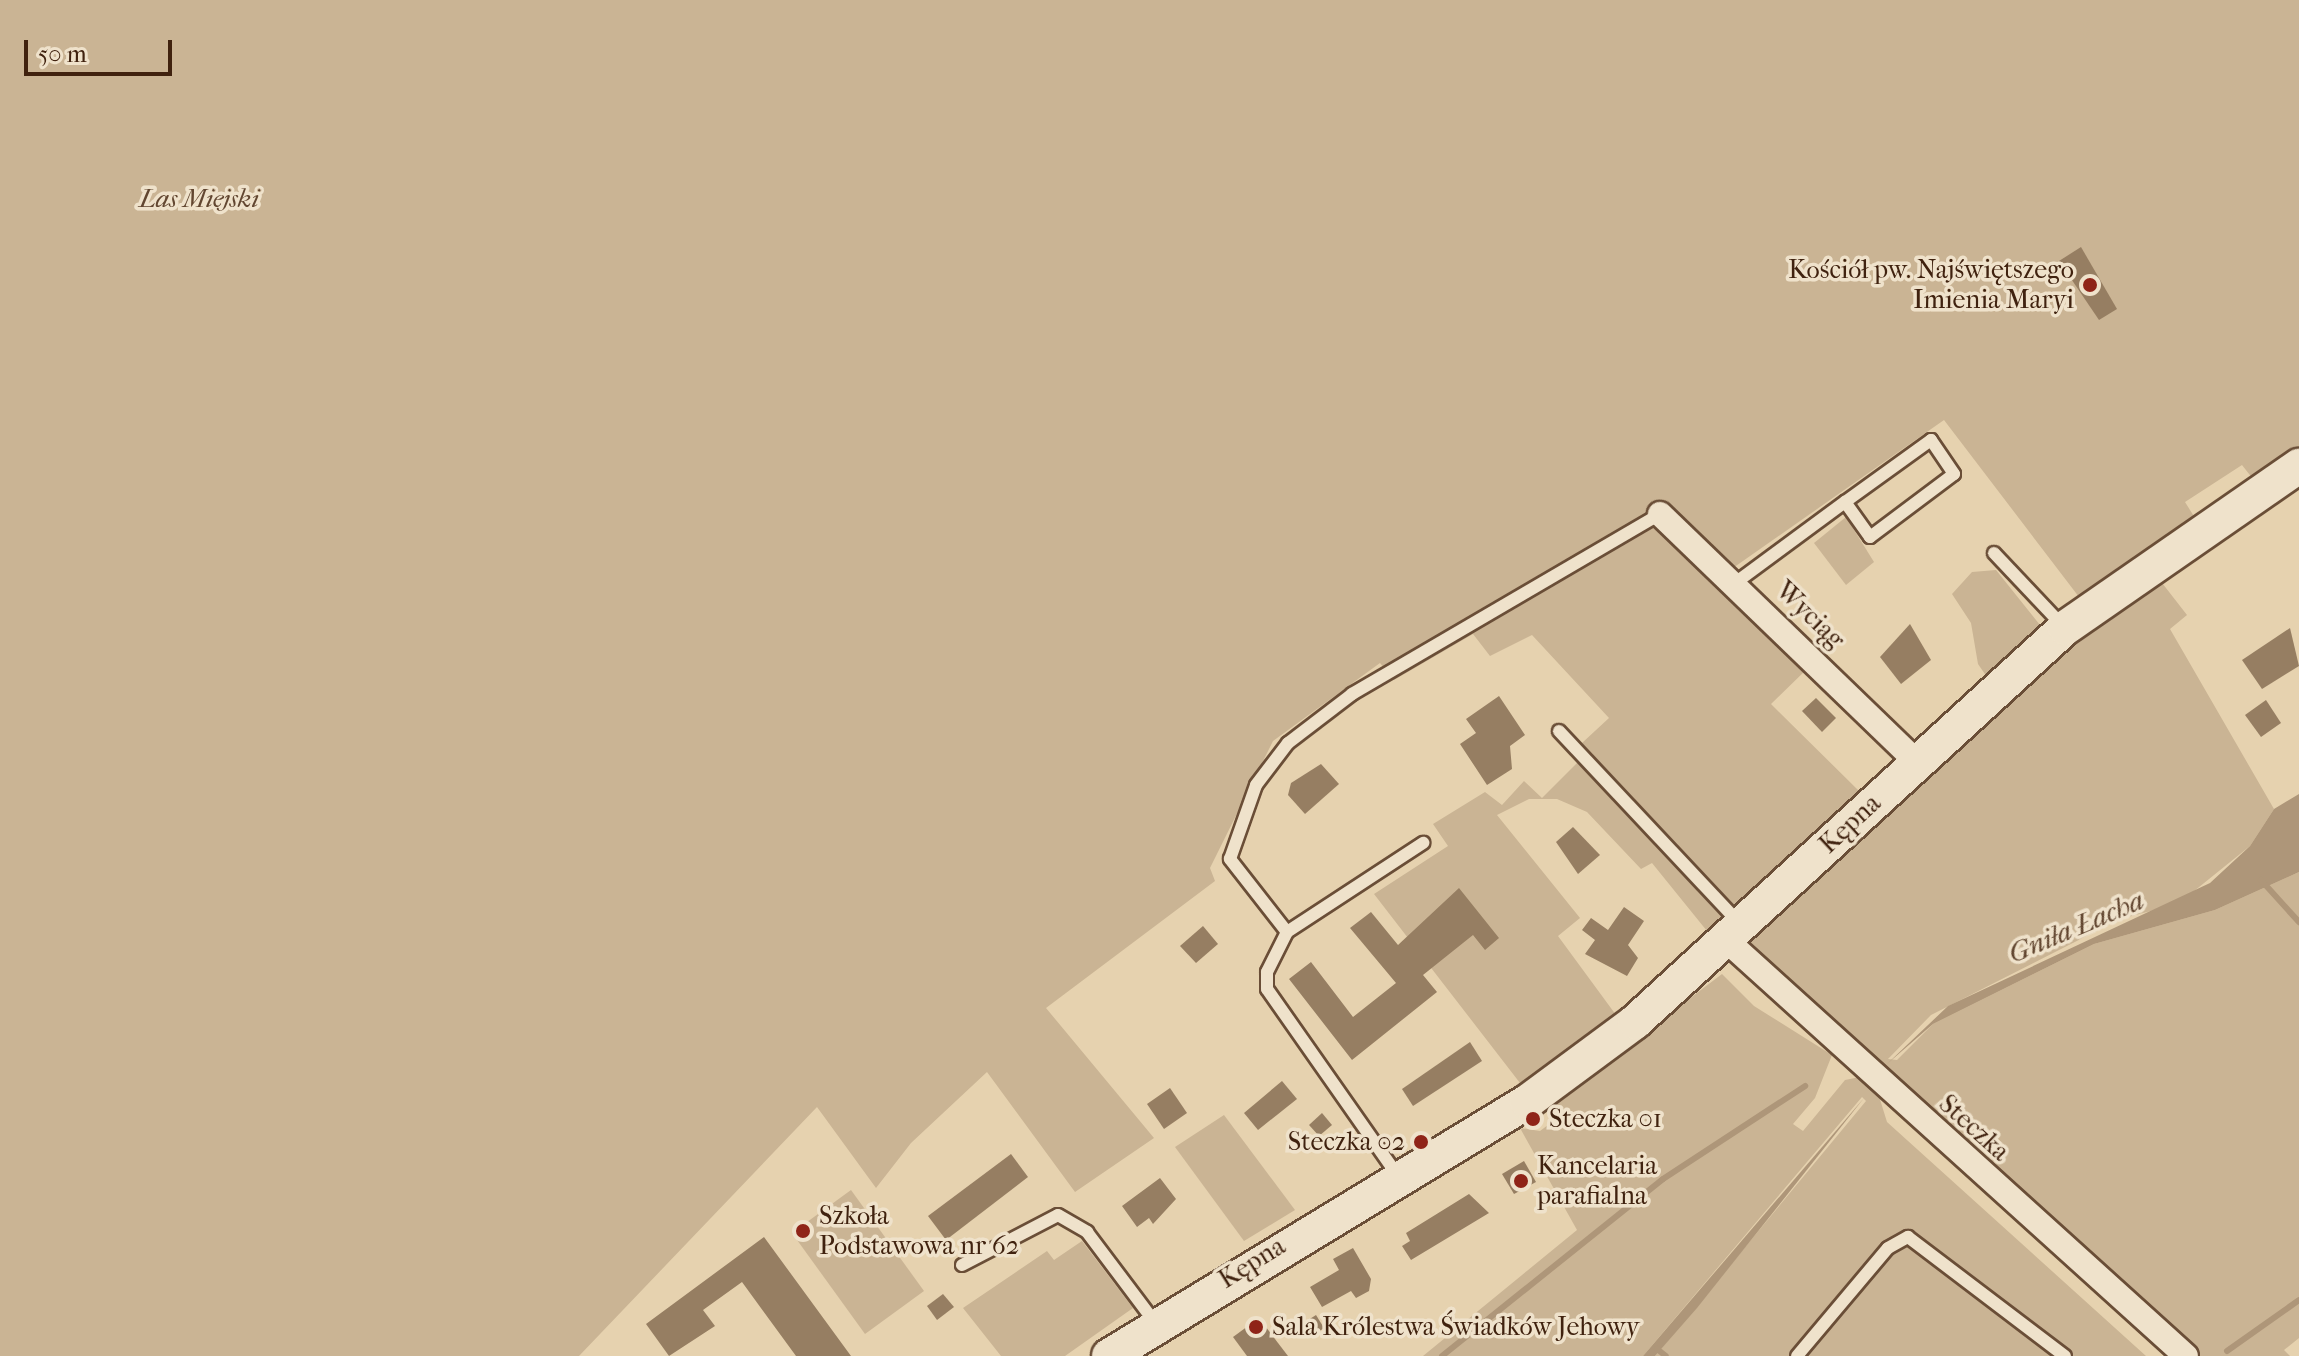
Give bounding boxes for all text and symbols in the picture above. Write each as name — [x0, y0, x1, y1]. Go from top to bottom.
scale bar — [28, 24, 176, 74]
text: 50 m — [38, 40, 87, 68]
park label: Las Miejski — [139, 183, 259, 215]
place label: Kościół pw. Najświętszego Imienia Maryi — [1788, 254, 2074, 316]
marker: Kościół pw. Najświętszego Imienia Maryi — [2081, 276, 2099, 294]
street label: Wyciąg — [1769, 575, 1851, 655]
street label: Kępna — [1813, 788, 1887, 860]
water label: Gniła Łacha — [2003, 883, 2149, 971]
street label: Steczka — [1932, 1088, 2016, 1168]
place label: Steczka 01 — [1549, 1103, 1662, 1135]
marker: Steczka 01 — [1524, 1110, 1542, 1128]
place label: Steczka 02 — [1288, 1126, 1405, 1158]
marker: Steczka 02 — [1412, 1133, 1430, 1151]
place label: Kancelaria parafialna — [1537, 1150, 1657, 1212]
marker: Kancelaria parafialna — [1512, 1172, 1530, 1190]
place label: Szkoła Podstawowa nr 62 — [819, 1200, 1019, 1262]
marker: Szkoła Podstawowa nr 62 — [794, 1222, 812, 1240]
street label: Kępna — [1213, 1231, 1291, 1295]
place label: Sala Królestwa Świadków Jehowy — [1272, 1311, 1640, 1343]
marker: Sala Królestwa Świadków Jehowy — [1247, 1318, 1265, 1336]

